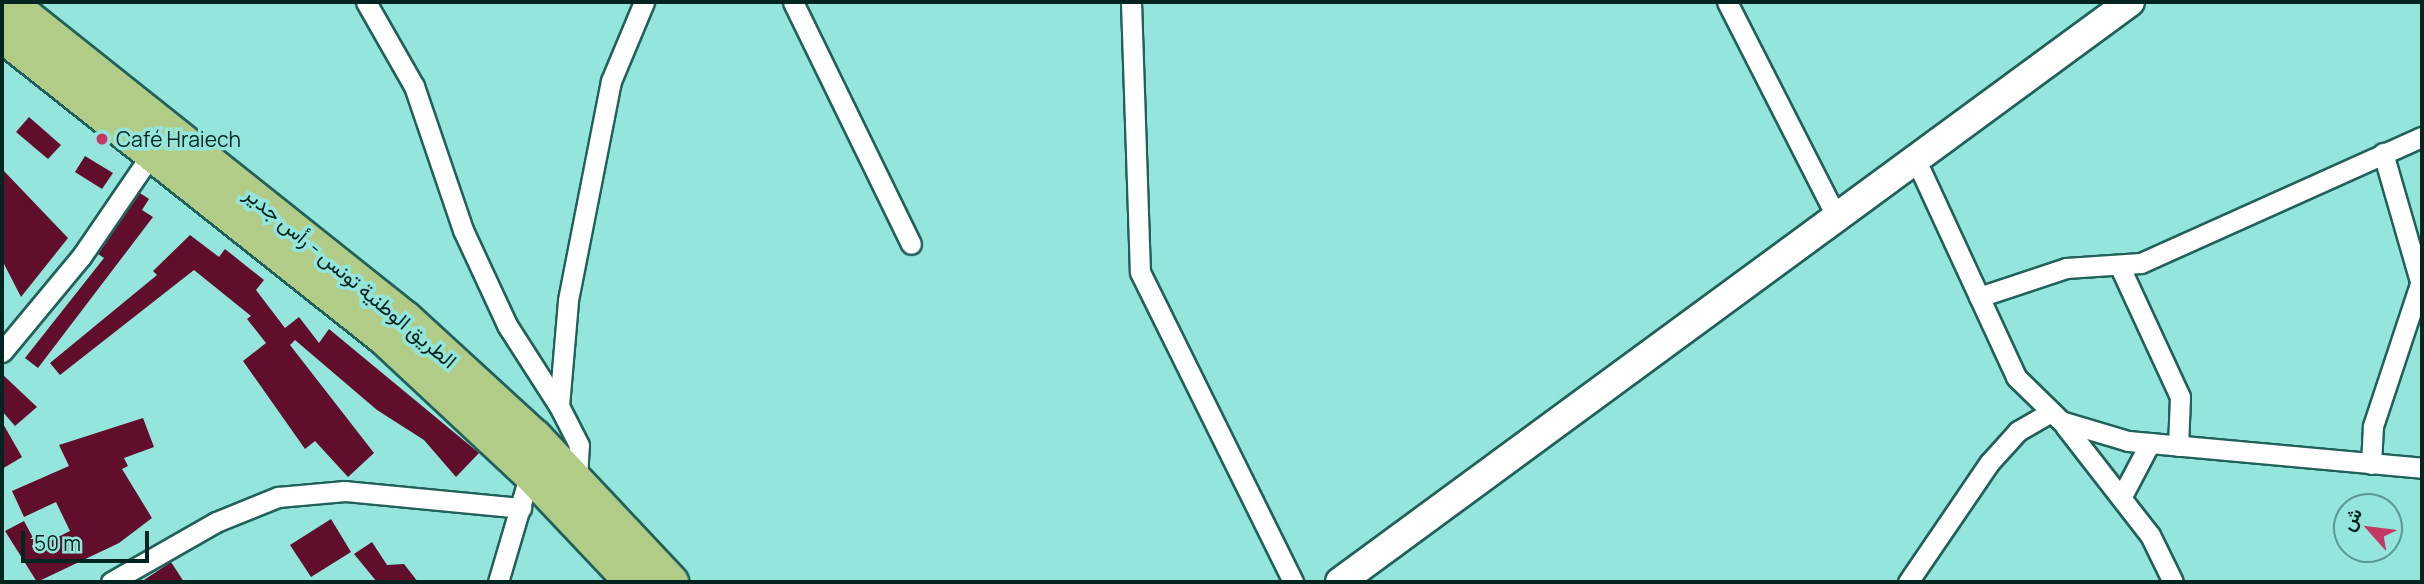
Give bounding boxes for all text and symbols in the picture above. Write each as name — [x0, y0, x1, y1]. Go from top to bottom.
place label: Café Hraiech — [116, 126, 241, 152]
marker: Café Hraiech — [94, 131, 110, 147]
street label: الطريق الوطنية تونس - رأس جدير — [240, 181, 462, 373]
north arrow — [2333, 493, 2403, 563]
text: ش — [2334, 503, 2368, 535]
scale bar — [24, 518, 152, 562]
text: 50 m — [34, 529, 81, 557]

